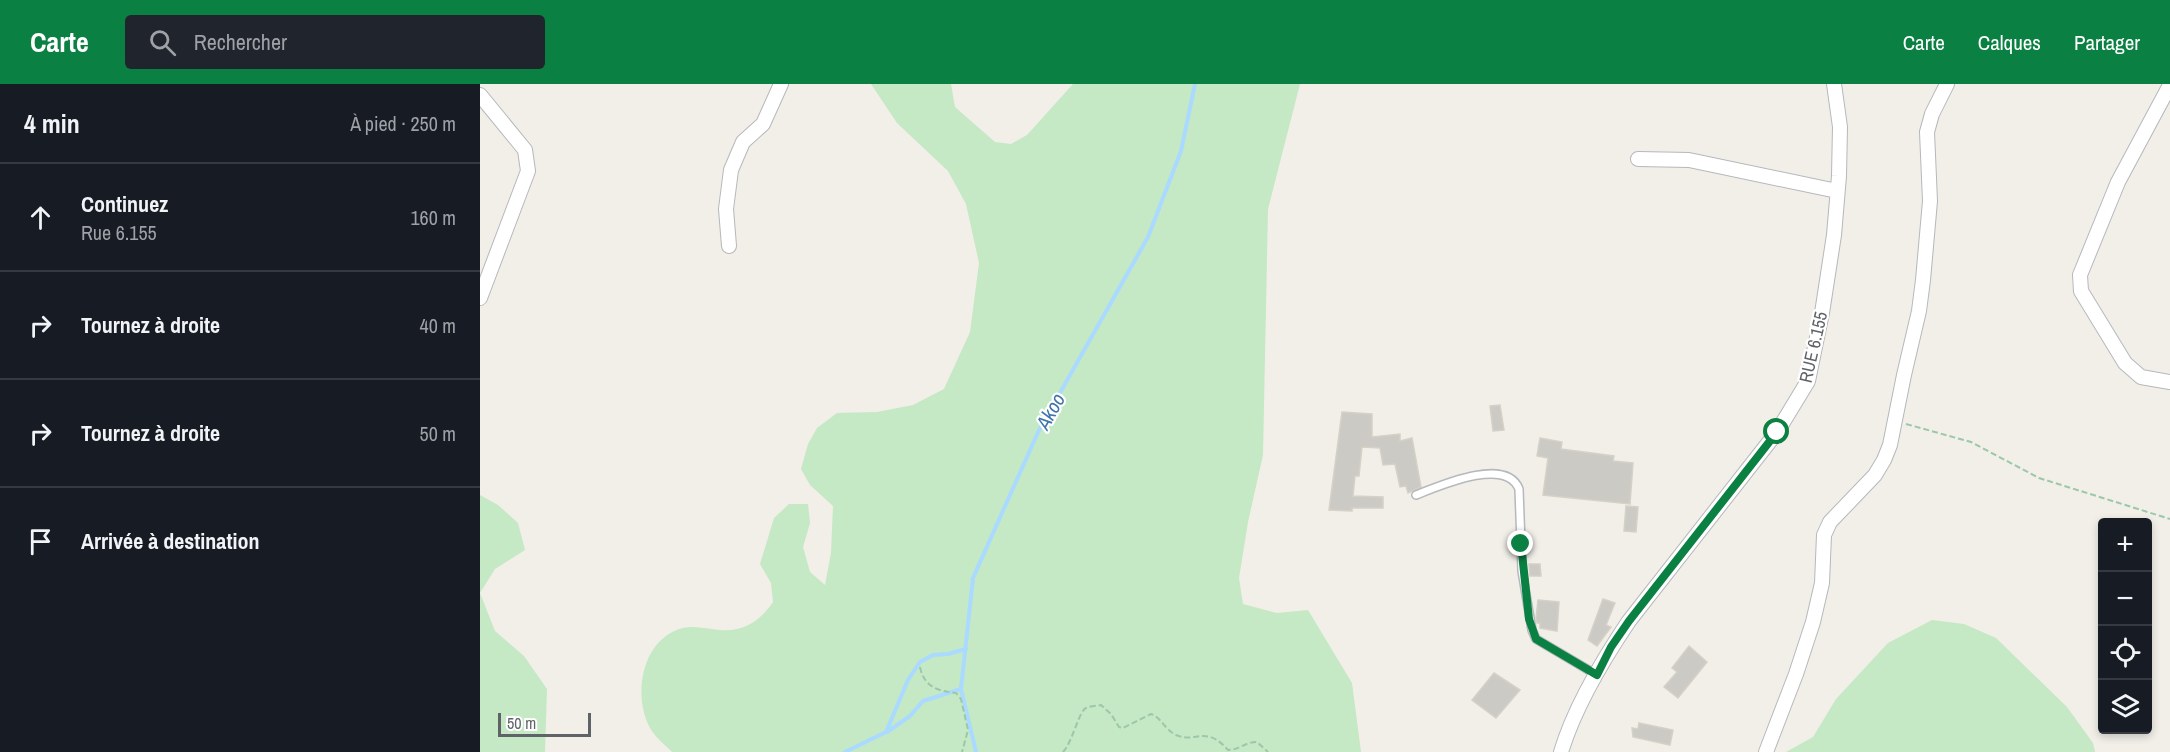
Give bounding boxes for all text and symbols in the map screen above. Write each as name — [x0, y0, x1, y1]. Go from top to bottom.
search box — [125, 15, 545, 69]
text: Carte — [30, 23, 89, 61]
icon: search — [146, 26, 179, 59]
text: Rechercher — [194, 27, 287, 57]
text: Carte — [1903, 28, 1945, 57]
text: Calques — [1978, 28, 2041, 57]
text: Partager — [2074, 28, 2140, 57]
text: 4 min — [24, 106, 80, 141]
text: À pied · 250 m — [350, 110, 456, 137]
text: Continuez — [81, 189, 168, 219]
icon: ahead — [24, 201, 57, 234]
text: 160 m — [410, 204, 456, 231]
text: Rue 6.155 — [81, 219, 157, 246]
icon: right — [24, 309, 57, 342]
street label: RUE 6.155 — [1793, 309, 1833, 385]
text: Tournez à droite — [81, 310, 220, 340]
text: 40 m — [420, 312, 456, 339]
water label: Akoo — [1029, 388, 1071, 435]
icon: right — [24, 417, 57, 450]
text: Tournez à droite — [81, 418, 220, 448]
route start — [1763, 418, 1789, 444]
text: 50 m — [420, 420, 456, 447]
map controls — [2098, 518, 2152, 734]
button: + — [2098, 518, 2152, 572]
icon: arrive — [24, 525, 57, 558]
text: Arrivée à destination — [81, 526, 259, 556]
route end — [1507, 530, 1533, 556]
button: − — [2098, 572, 2152, 626]
button: locate — [2098, 626, 2152, 680]
button: layers — [2098, 680, 2152, 734]
scale bar — [498, 710, 591, 738]
text: 50 m — [507, 712, 536, 734]

